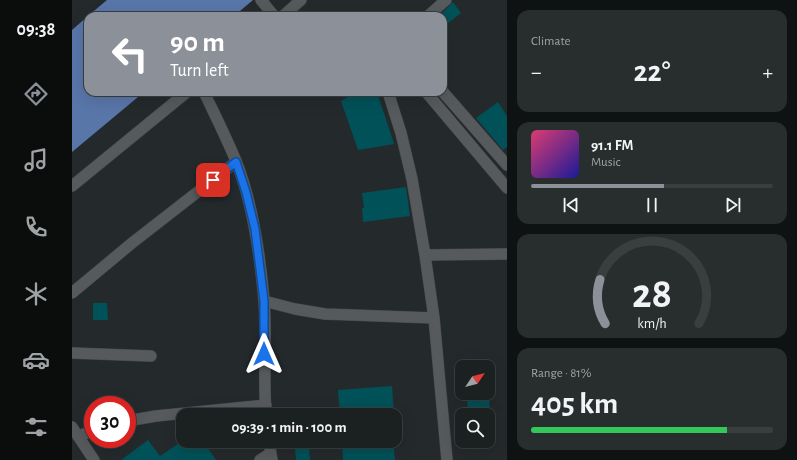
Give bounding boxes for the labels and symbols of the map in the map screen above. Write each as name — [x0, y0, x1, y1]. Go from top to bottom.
pin — [196, 163, 230, 197]
position arrow — [243, 333, 285, 375]
north arrow — [455, 360, 495, 400]
speed limit sign: 30 — [84, 396, 136, 448]

